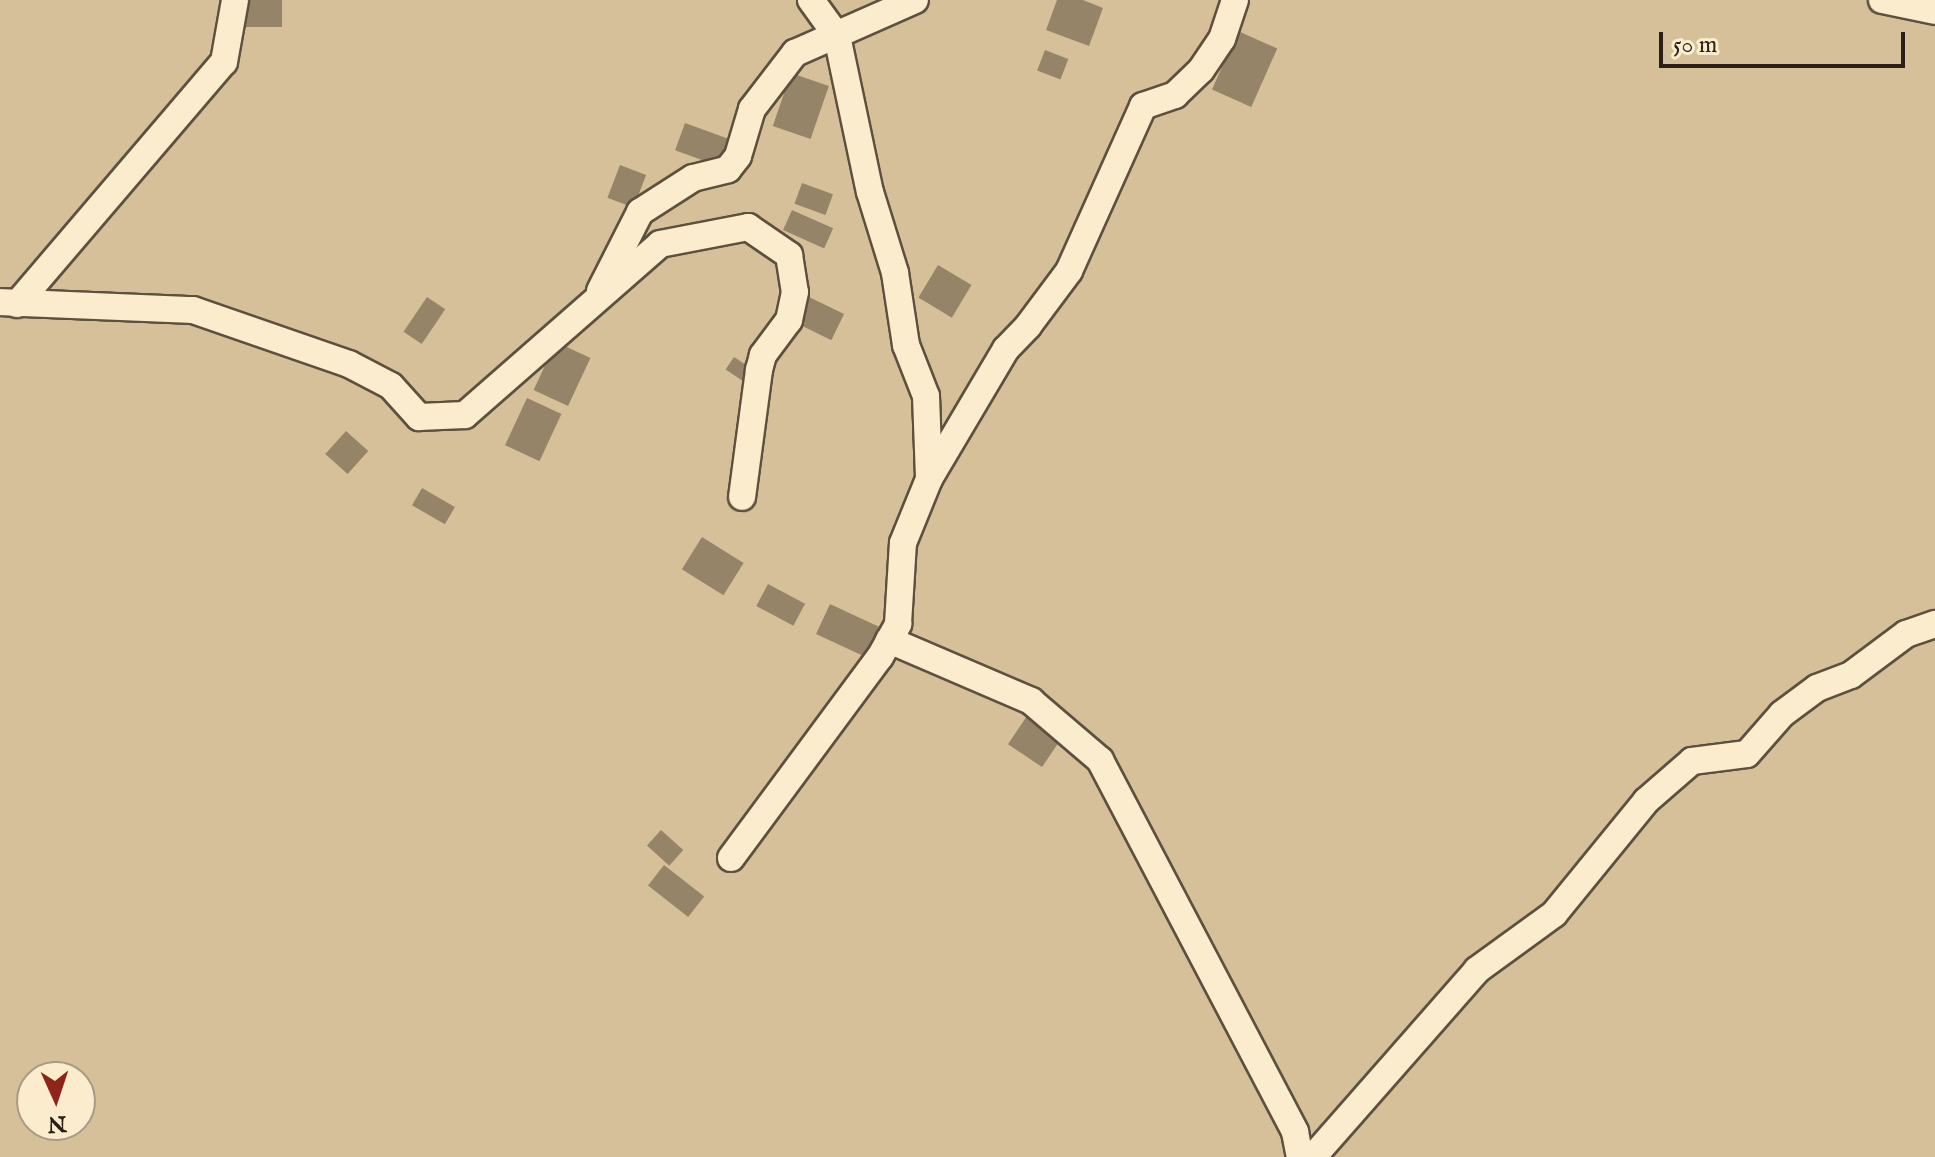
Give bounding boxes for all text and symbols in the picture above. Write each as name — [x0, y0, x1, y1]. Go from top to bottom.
scale bar — [1663, 16, 1909, 66]
text: 50 m — [1673, 30, 1717, 61]
north arrow — [16, 1061, 96, 1141]
text: N — [47, 1108, 67, 1137]

